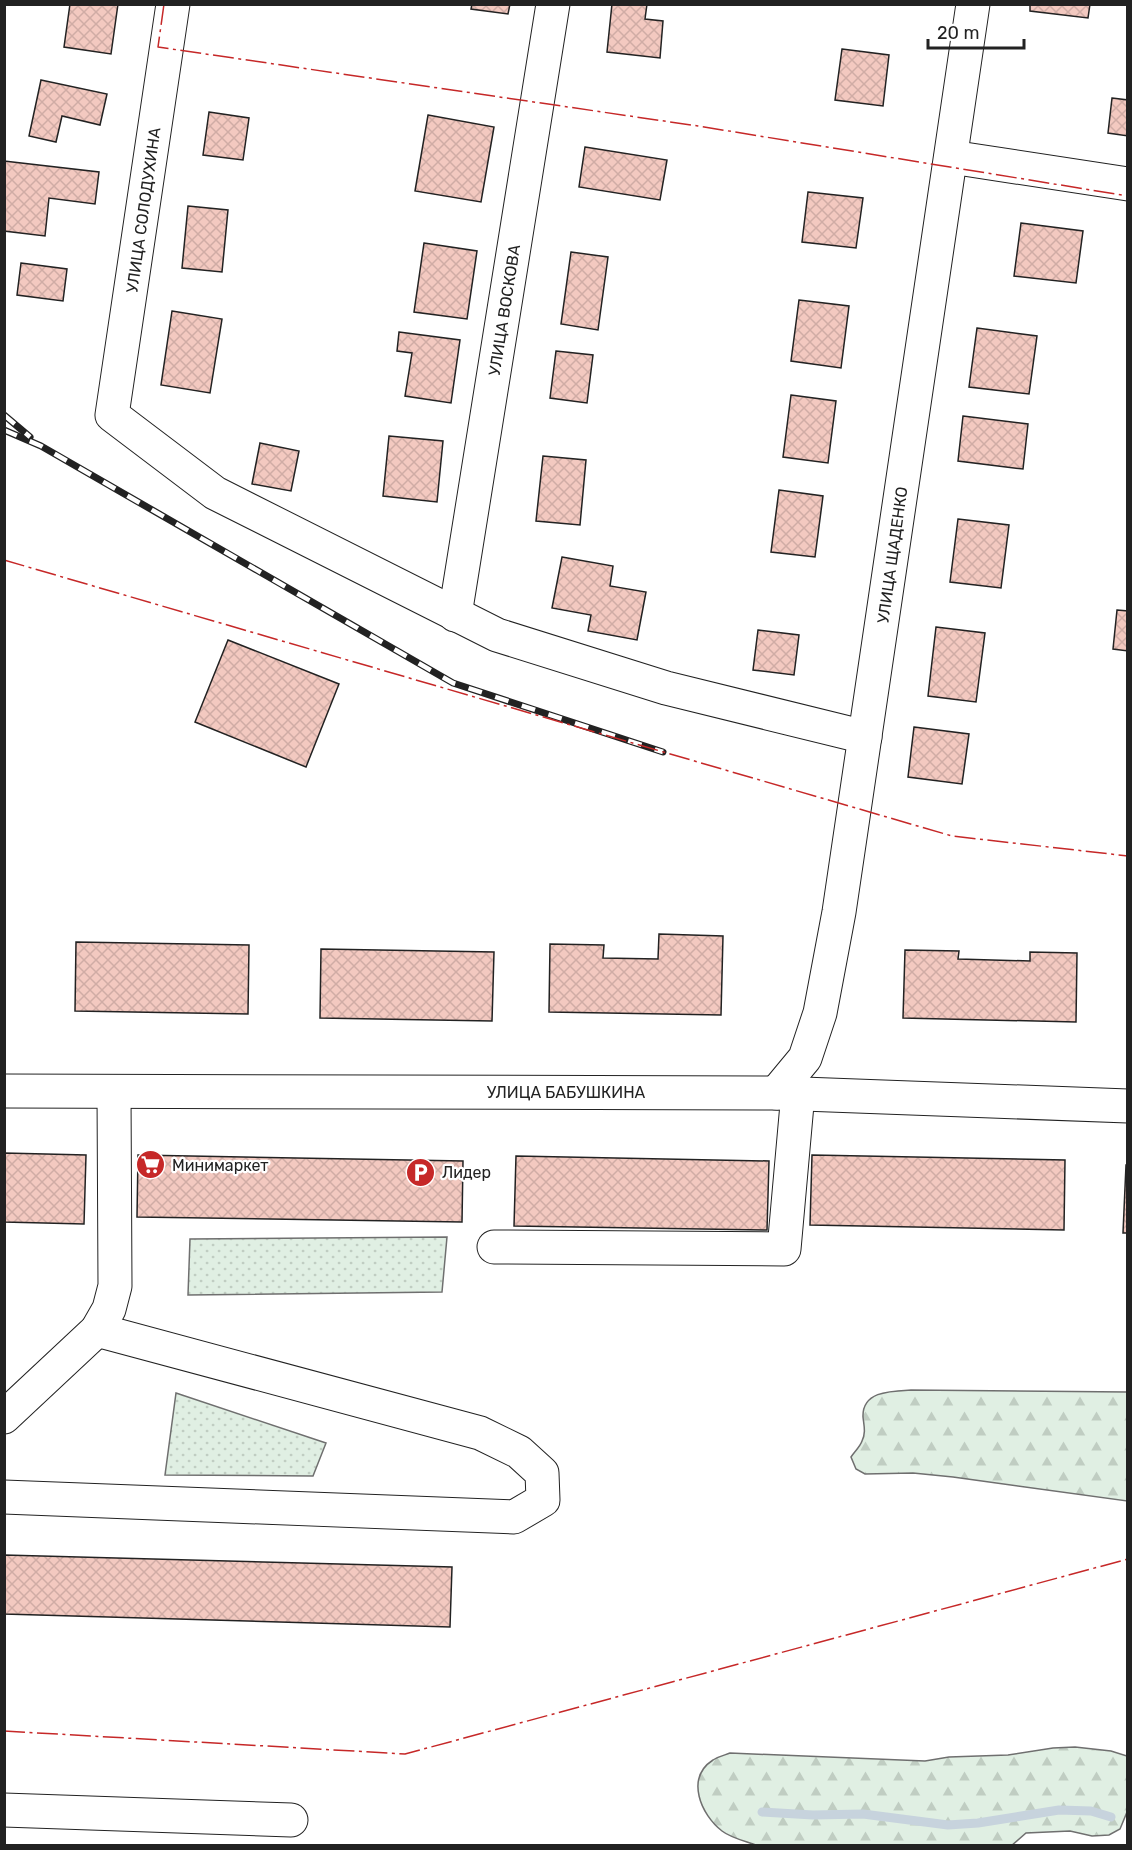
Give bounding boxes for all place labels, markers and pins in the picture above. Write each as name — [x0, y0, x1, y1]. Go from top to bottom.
supermarket icon: Минимаркет — [135, 1149, 167, 1181]
place label: Минимаркет — [172, 1156, 269, 1175]
parking icon: Лидер — [405, 1156, 437, 1188]
place label: Лидер — [442, 1163, 491, 1182]

